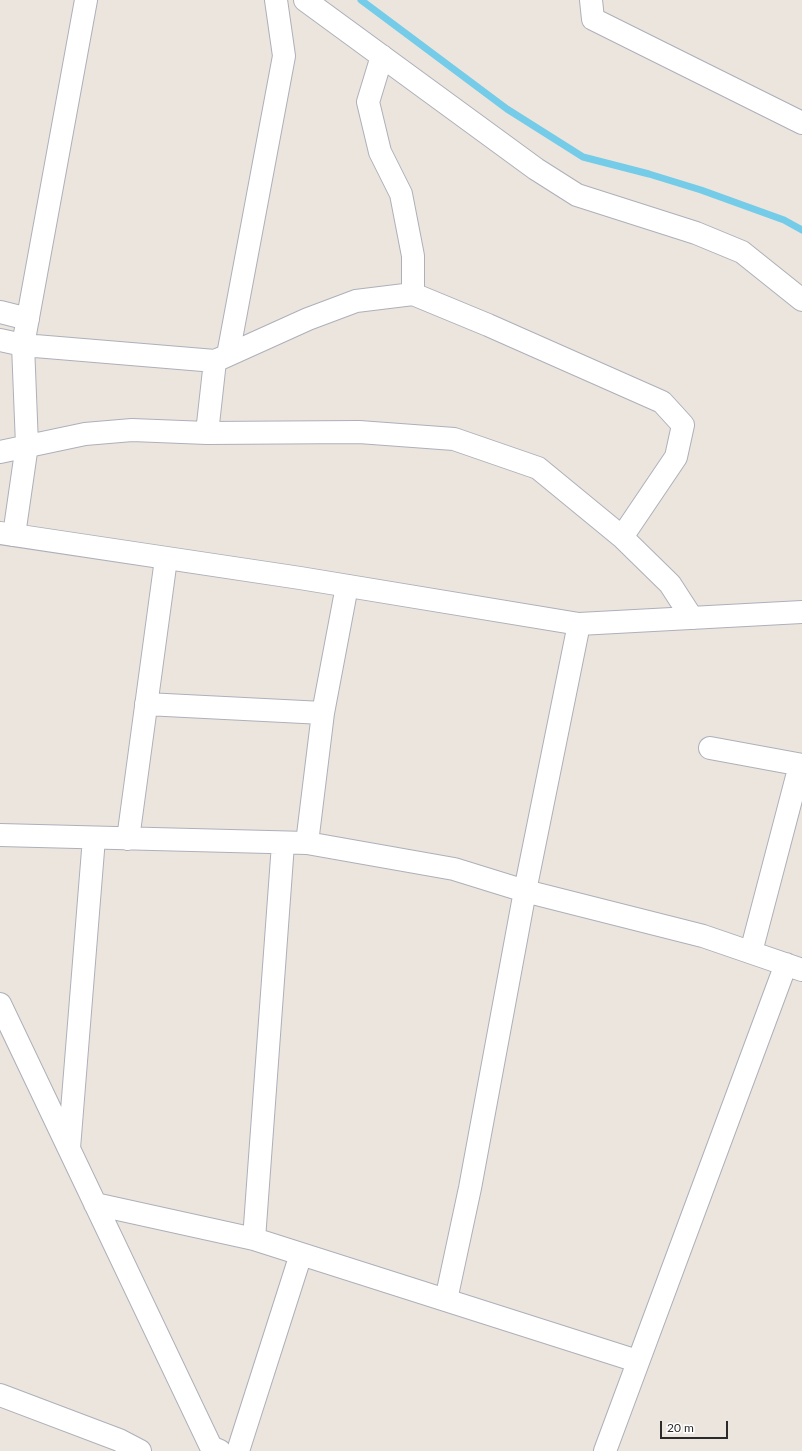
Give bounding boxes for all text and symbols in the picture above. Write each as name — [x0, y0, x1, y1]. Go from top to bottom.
scale bar — [662, 1413, 730, 1439]
text: 20 m — [667, 1420, 694, 1435]

